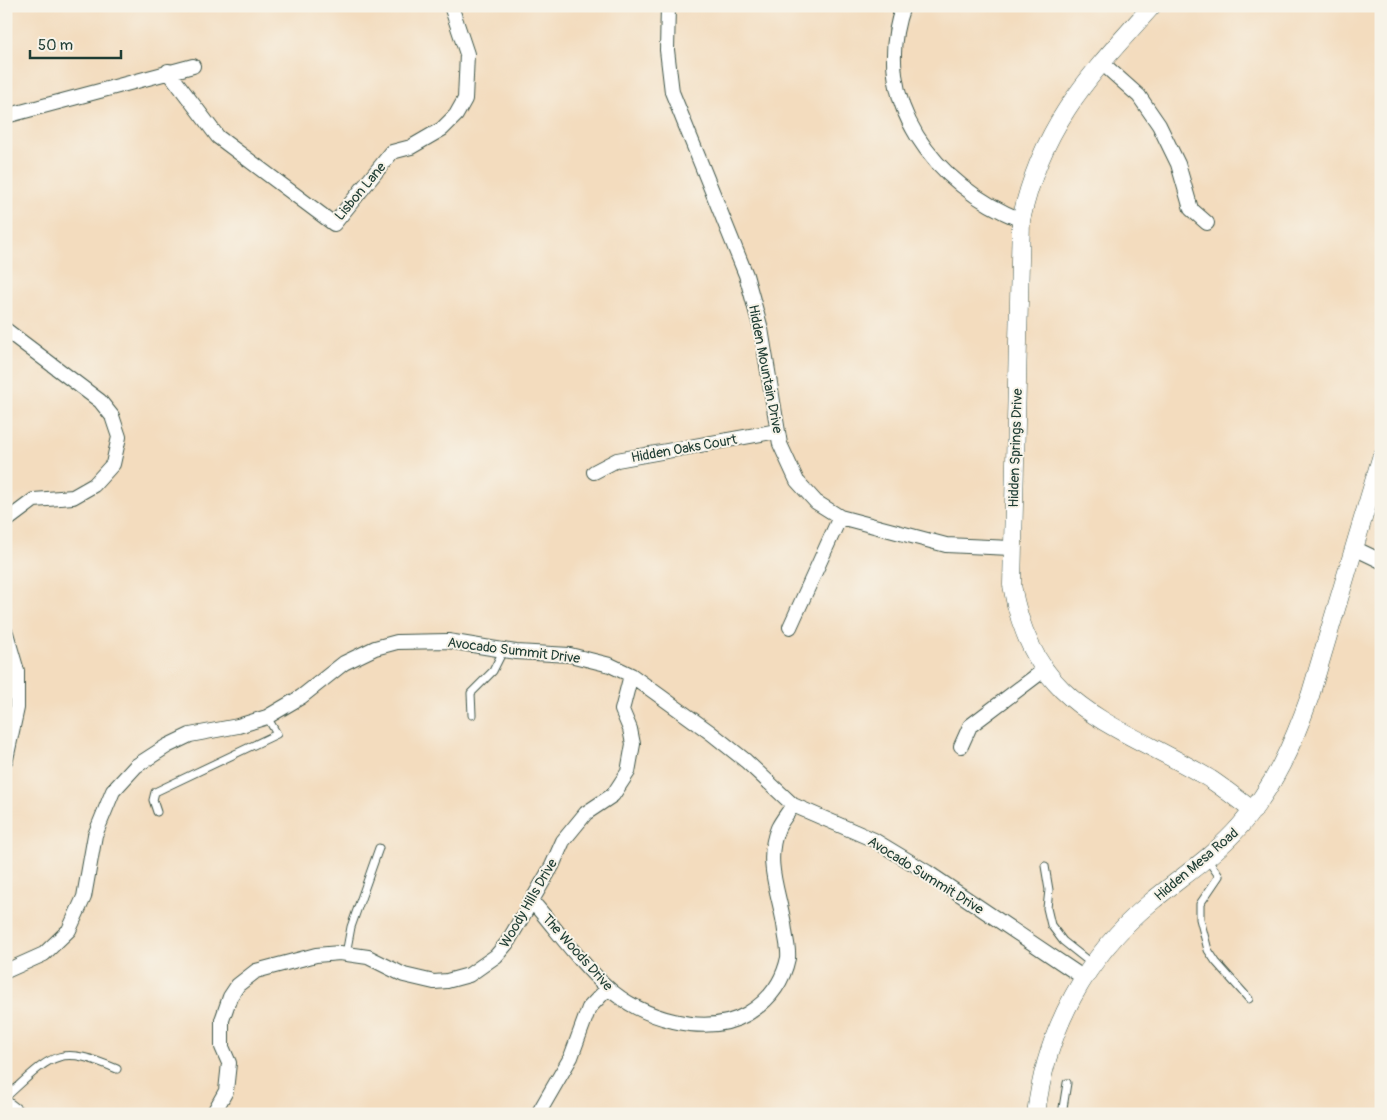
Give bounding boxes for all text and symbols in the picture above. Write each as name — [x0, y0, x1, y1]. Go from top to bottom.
scale bar — [30, 28, 121, 60]
text: 50 m — [38, 36, 73, 55]
street label: Lisbon Lane — [331, 159, 390, 224]
street label: Hidden Mountain Drive — [745, 303, 786, 435]
street label: Hidden Springs Drive — [1005, 388, 1026, 508]
street label: Hidden Oaks Court — [630, 431, 739, 466]
street label: Avocado Summit Drive — [447, 634, 581, 667]
street label: Hidden Mesa Road — [1151, 824, 1242, 905]
street label: Avocado Summit Drive — [865, 833, 987, 918]
street label: Woody Hills Drive — [496, 856, 561, 951]
street label: The Woods Drive — [539, 910, 617, 994]

